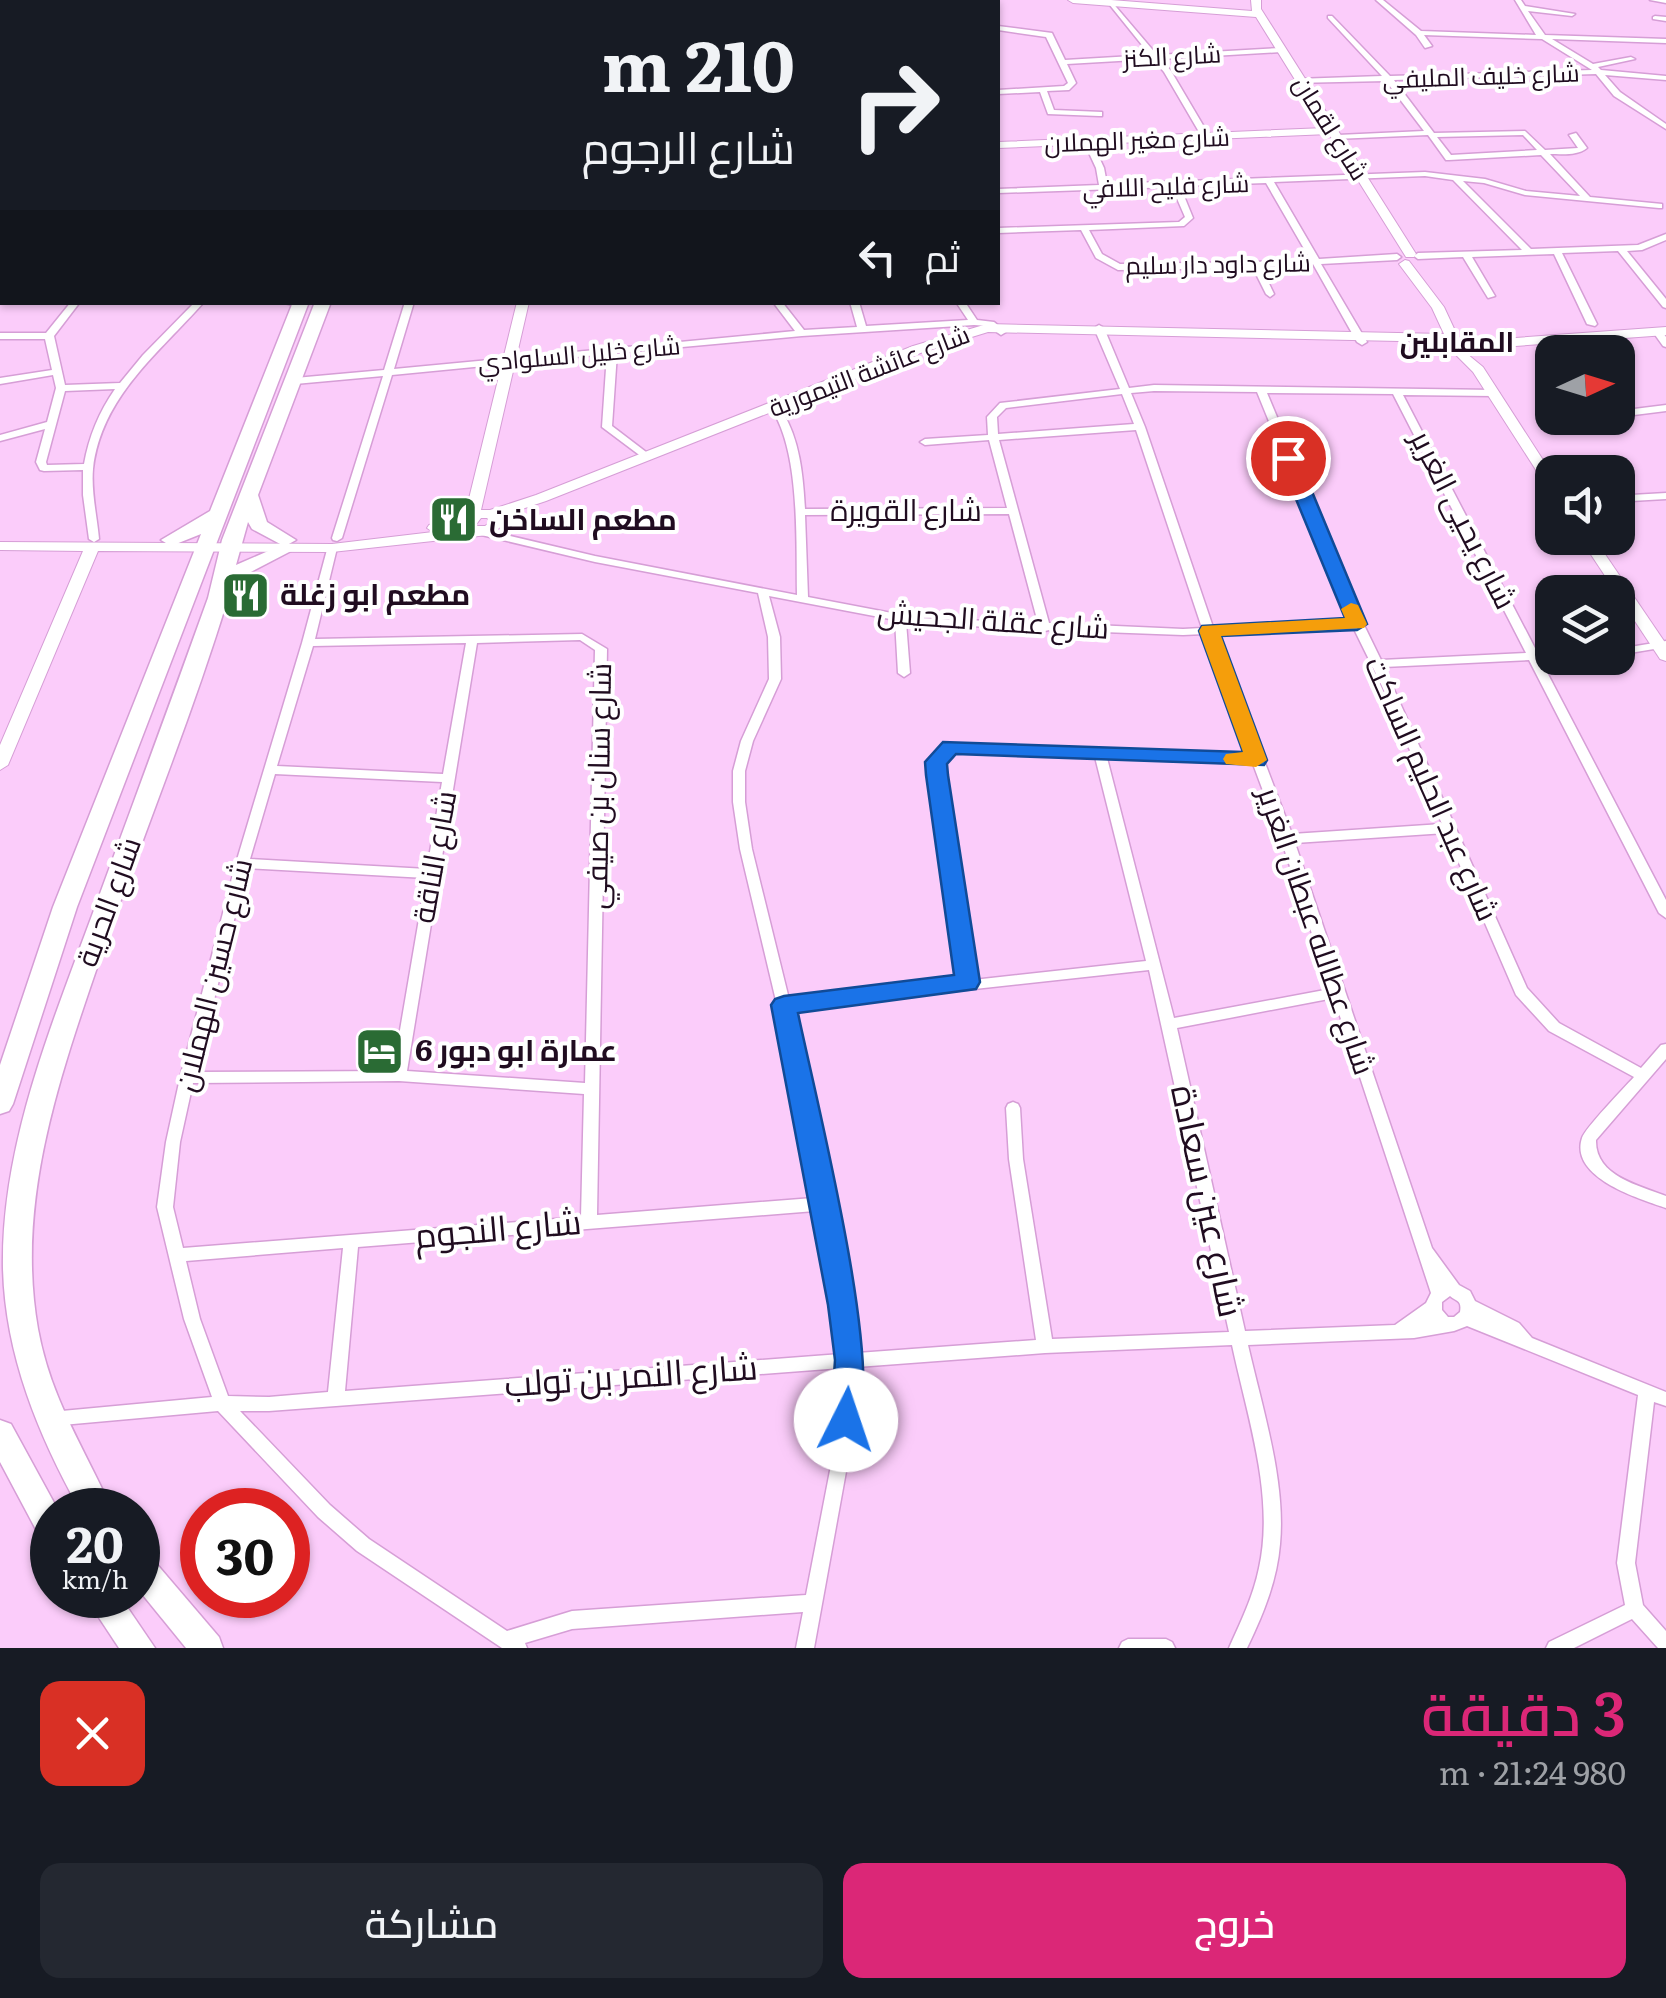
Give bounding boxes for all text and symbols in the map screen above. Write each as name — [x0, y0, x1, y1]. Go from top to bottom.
text: 210 m — [602, 10, 795, 114]
street label: شارع الكنز — [1120, 33, 1222, 76]
icon: right — [830, 40, 960, 170]
street label: شارع خليف المليفي — [1382, 53, 1580, 99]
street label: شارع لقمان — [1286, 68, 1379, 187]
text: شارع الرجوم — [582, 111, 795, 178]
street label: شارع مغير الهملان — [1044, 117, 1230, 160]
street label: شارع فليح اللافي — [1082, 163, 1250, 209]
text: ثم — [925, 227, 960, 284]
icon: left — [850, 230, 905, 285]
street label: شارع داود دار سليم — [1125, 242, 1311, 284]
street label: شارع عائشة التيمورية — [763, 314, 974, 425]
district label: المقابلين — [1400, 319, 1514, 361]
street label: شارع خليل السلوادي — [476, 325, 682, 383]
north arrow — [1535, 335, 1635, 435]
map controls — [1535, 335, 1635, 675]
pin — [1246, 416, 1331, 501]
street label: شارع يحيى الغرير — [1400, 420, 1530, 616]
icon: arrive — [1261, 431, 1316, 486]
button: sound — [1535, 455, 1635, 555]
street label: شارع القويرة — [830, 486, 982, 531]
restaurant icon: مطعم الساخن — [428, 494, 480, 546]
place label: مطعم الساخن — [489, 495, 677, 540]
restaurant icon: مطعم ابو زغلة — [219, 569, 271, 621]
place label: مطعم ابو زغلة — [280, 570, 470, 615]
button: layers — [1535, 575, 1635, 675]
street label: شارع عقلة الجحيش — [876, 588, 1111, 649]
street label: شارع عبد الحليم الساكت — [1355, 649, 1512, 927]
street label: شارع سنان بن صيفي — [572, 662, 624, 910]
street label: شارع عطالله عبطان الغرير — [1247, 778, 1389, 1080]
street label: شارع الناقة — [399, 787, 466, 926]
street label: شارع الحرية — [62, 830, 151, 972]
street label: شارع حسين الهملان — [161, 853, 262, 1096]
hotel icon: عمارة ابو دبور 6 — [354, 1025, 406, 1077]
place label: عمارة ابو دبور 6 — [415, 1026, 617, 1070]
street label: شارع عين سعادة — [1160, 1079, 1260, 1321]
street label: شارع النجوم — [412, 1193, 583, 1260]
street label: شارع النمر بن تولب — [502, 1338, 759, 1408]
position arrow — [794, 1368, 898, 1472]
speed limit sign: 30 — [180, 1488, 310, 1618]
text: 20 — [66, 1504, 124, 1578]
text: km/h — [62, 1560, 128, 1597]
text: 3 دقيقة — [1421, 1665, 1626, 1754]
button: close — [40, 1681, 145, 1786]
text: 980 m · 21:24 — [1439, 1747, 1626, 1795]
button: مشاركة — [40, 1863, 823, 1978]
button: خروج — [843, 1863, 1626, 1978]

